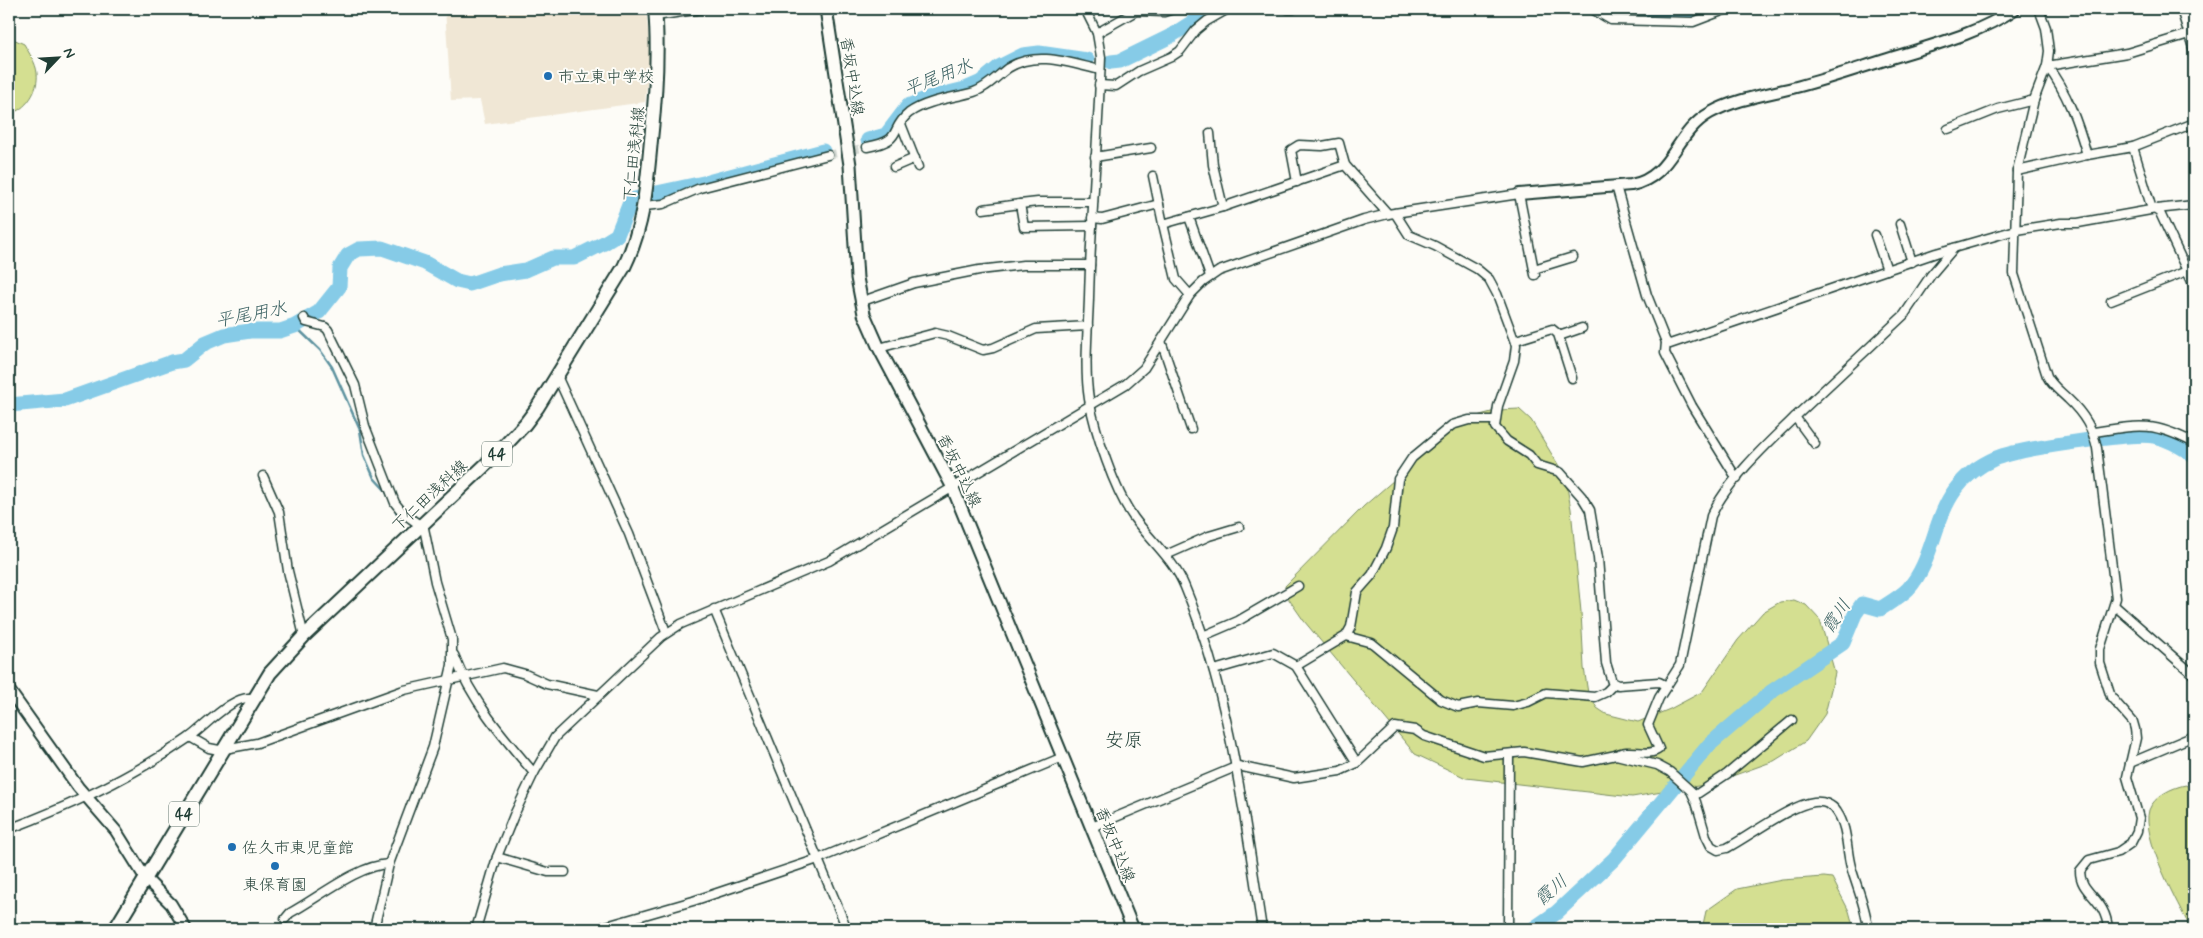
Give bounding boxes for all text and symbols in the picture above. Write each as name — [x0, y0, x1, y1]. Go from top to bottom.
north arrow — [32, 32, 82, 82]
street label: 香坂中込線 — [835, 35, 868, 117]
text: N — [59, 45, 79, 61]
water label: 平尾用水 — [901, 53, 976, 103]
place label: 市立東中学校 — [558, 67, 654, 88]
marker: 市立東中学校 — [542, 70, 554, 82]
street label: 下仁田浅科線 — [619, 105, 650, 203]
water label: 平尾用水 — [214, 296, 289, 334]
street label: 香坂中込線 — [932, 430, 986, 511]
road number: 44 — [482, 442, 512, 466]
street label: 下仁田浅科線 — [388, 456, 472, 537]
water label: 霞川 — [1817, 595, 1857, 638]
district label: 安原 — [1105, 728, 1143, 753]
road number: 44 — [169, 802, 199, 826]
street label: 香坂中込線 — [1090, 804, 1139, 886]
place label: 佐久市東児童館 — [242, 838, 354, 859]
marker: 佐久市東児童館 — [226, 841, 238, 853]
marker: 東保育園 — [269, 860, 281, 872]
water label: 霞川 — [1530, 870, 1573, 912]
place label: 東保育園 — [243, 875, 307, 896]

